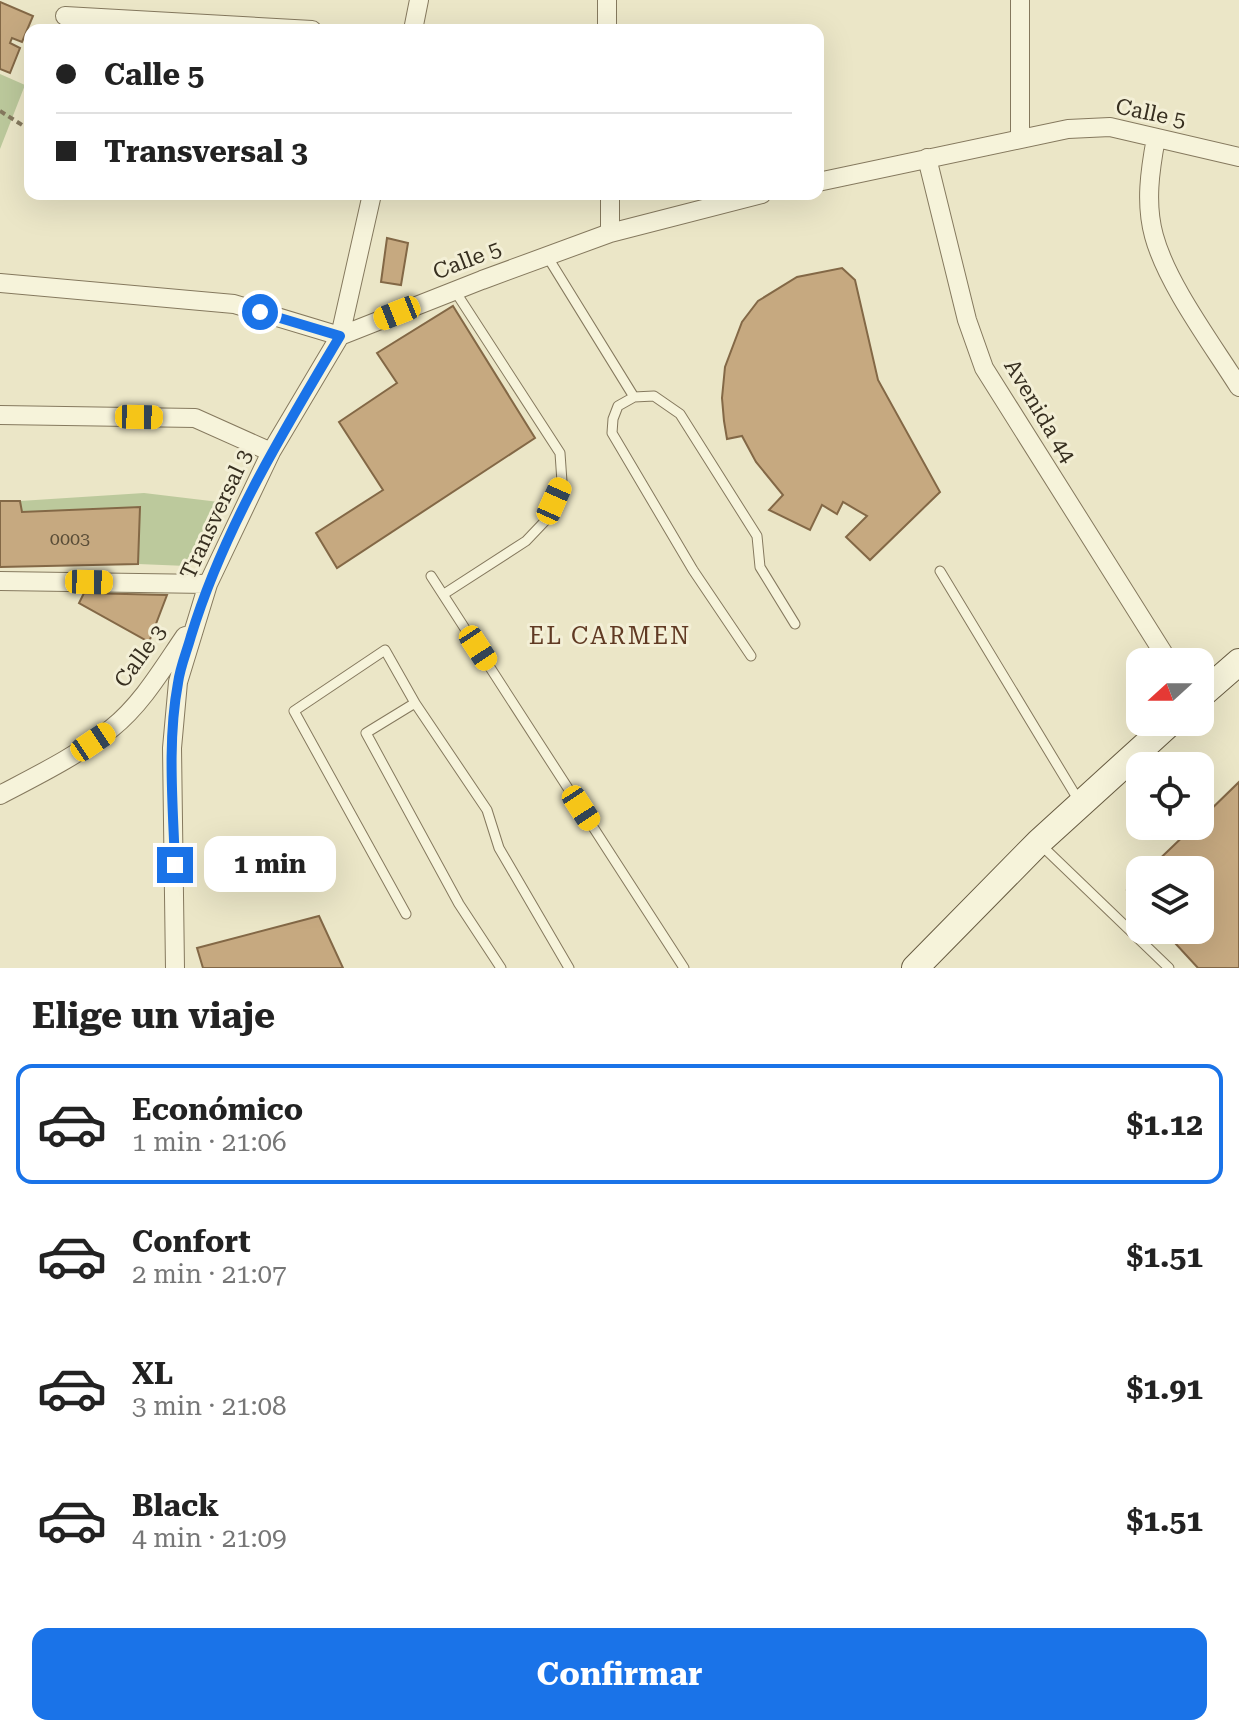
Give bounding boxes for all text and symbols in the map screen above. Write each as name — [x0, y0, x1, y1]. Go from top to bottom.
text: Calle 5 — [104, 57, 204, 92]
street label: Calle 5 — [1114, 93, 1188, 133]
text: Transversal 3 — [104, 134, 308, 169]
street label: Calle 5 — [429, 236, 505, 284]
car — [370, 293, 424, 333]
route start — [242, 294, 278, 330]
street label: Avenida 44 — [999, 355, 1081, 468]
car — [115, 405, 163, 429]
street label: Transversal 3 — [175, 445, 257, 583]
car — [533, 474, 575, 528]
house number: 0003 — [50, 528, 90, 549]
car — [65, 570, 113, 594]
street label: Calle 3 — [109, 620, 171, 692]
car — [455, 621, 501, 675]
district label: EL CARMEN — [529, 622, 691, 650]
north arrow — [1126, 648, 1214, 736]
map controls — [1126, 648, 1214, 944]
car — [66, 719, 120, 765]
button: locate — [1126, 752, 1214, 840]
car — [558, 781, 604, 835]
callout: 1 min — [203, 837, 335, 893]
route end — [157, 847, 193, 883]
text: 1 min — [234, 849, 306, 879]
button: layers — [1126, 856, 1214, 944]
text: Elige un viaje — [32, 995, 275, 1037]
icon: car — [36, 1088, 108, 1160]
text: Económico — [132, 1092, 303, 1127]
text: $1.12 — [1126, 1107, 1203, 1142]
text: 1 min · 21:06 — [132, 1127, 287, 1157]
icon: car — [36, 1220, 108, 1292]
text: Confort — [132, 1224, 251, 1259]
text: $1.51 — [1126, 1239, 1203, 1274]
text: 2 min · 21:07 — [132, 1259, 287, 1289]
icon: car — [36, 1352, 108, 1424]
text: XL — [132, 1356, 173, 1391]
text: $1.91 — [1126, 1371, 1203, 1406]
text: 3 min · 21:08 — [132, 1391, 287, 1421]
icon: car — [36, 1484, 108, 1556]
text: Black — [132, 1488, 219, 1523]
text: $1.51 — [1126, 1503, 1203, 1538]
text: 4 min · 21:09 — [132, 1523, 287, 1553]
button: Confirmar — [32, 1628, 1207, 1720]

